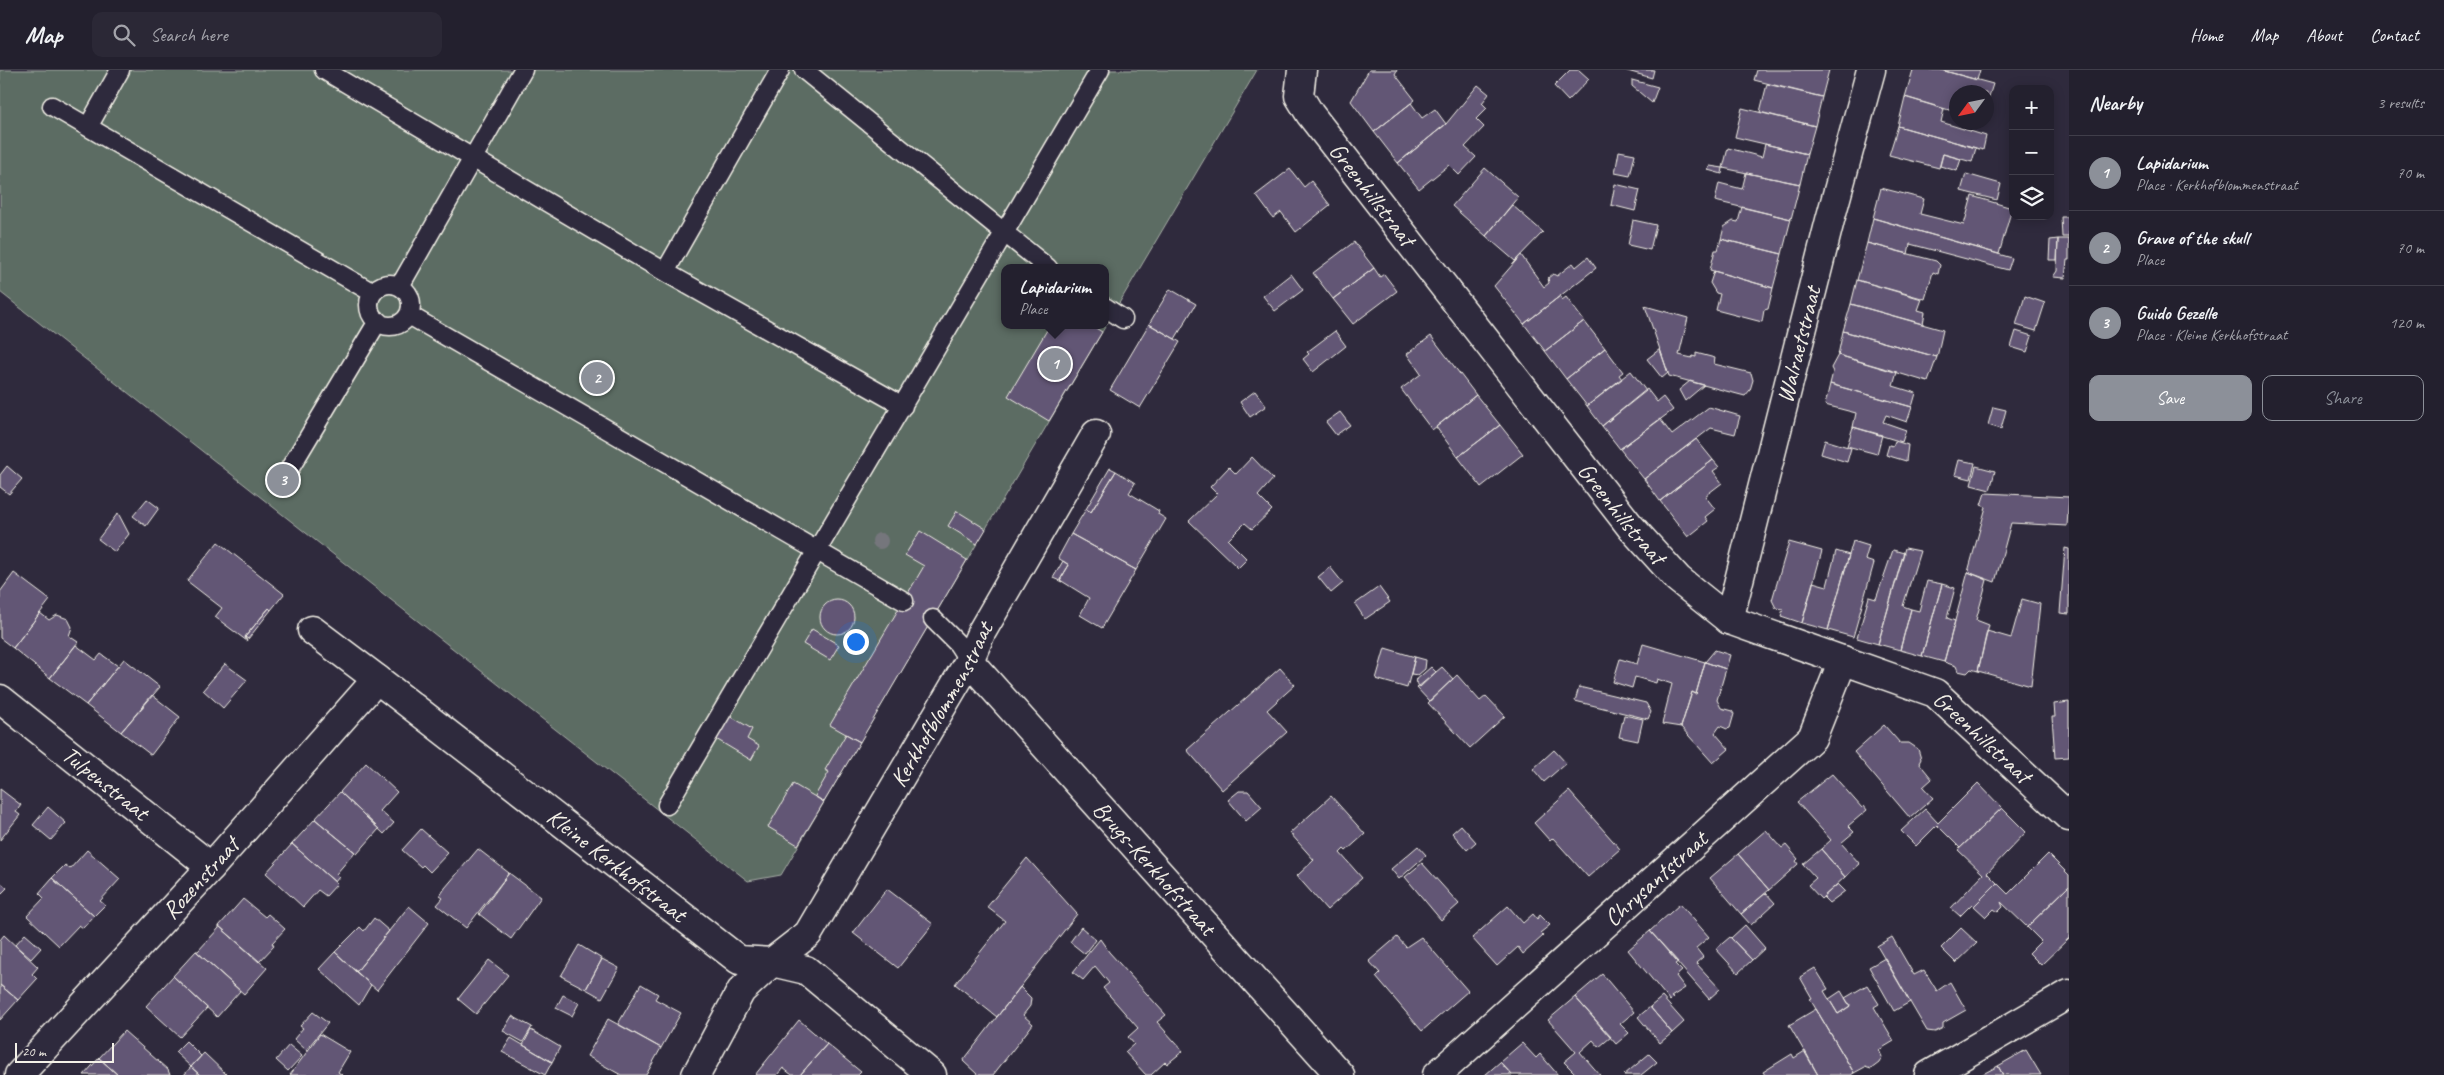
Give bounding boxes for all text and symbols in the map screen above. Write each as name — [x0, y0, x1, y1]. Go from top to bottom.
search box — [92, 12, 442, 57]
text: Map — [25, 20, 62, 50]
icon: search — [110, 21, 138, 49]
text: Search here — [150, 23, 228, 47]
text: Home — [2190, 24, 2223, 46]
text: Map — [2251, 24, 2278, 46]
text: About — [2306, 24, 2342, 46]
text: Contact — [2370, 24, 2419, 46]
north arrow — [1949, 85, 1994, 130]
map controls — [2009, 85, 2054, 220]
button: + — [2009, 85, 2054, 130]
text: Nearby — [2089, 90, 2142, 116]
text: 3 results — [2377, 93, 2424, 113]
button: − — [2009, 130, 2054, 175]
street label: Greenhillstraat — [1323, 137, 1424, 255]
text: Lapidarium — [2136, 151, 2207, 175]
text: 1 — [2101, 163, 2109, 183]
text: 70 m — [2397, 163, 2424, 183]
button: layers — [2009, 175, 2054, 220]
text: Place · Kerkhofblommenstraat — [2136, 175, 2298, 195]
text: Grave of the skull — [2136, 226, 2249, 250]
text: 2 — [2101, 238, 2109, 258]
text: 70 m — [2397, 238, 2424, 258]
text: Place — [2136, 250, 2164, 270]
popup — [1001, 264, 1109, 329]
text: Lapidarium — [1019, 275, 1091, 299]
street label: Walraetstraat — [1769, 281, 1828, 406]
text: Place — [1019, 299, 1047, 319]
text: Guido Gezelle — [2136, 301, 2217, 325]
text: 3 — [2101, 313, 2109, 333]
text: 120 m — [2390, 313, 2424, 333]
text: Place · Kleine Kerkhofstraat — [2136, 325, 2287, 345]
pin: 1 — [1039, 345, 1071, 383]
pin: 2 — [581, 359, 613, 397]
button: Save — [2089, 375, 2252, 421]
button: Share — [2262, 375, 2424, 421]
street label: Greenhillstraat — [1571, 456, 1674, 573]
pin: 3 — [267, 461, 299, 499]
street label: Kerkhofblommenstraat — [883, 615, 1000, 792]
your location — [843, 629, 869, 655]
street label: Greenhillstraat — [1927, 684, 2040, 792]
street label: Tulpenstraat — [56, 739, 157, 828]
street label: Brugs-Kerkhofstraat — [1087, 795, 1224, 943]
street label: Kleine Kerkhofstraat — [541, 802, 694, 930]
street label: Chrysantstraat — [1598, 823, 1715, 933]
street label: Rozenstraat — [156, 828, 248, 925]
scale bar — [15, 1040, 114, 1063]
text: 20 m — [22, 1043, 46, 1060]

